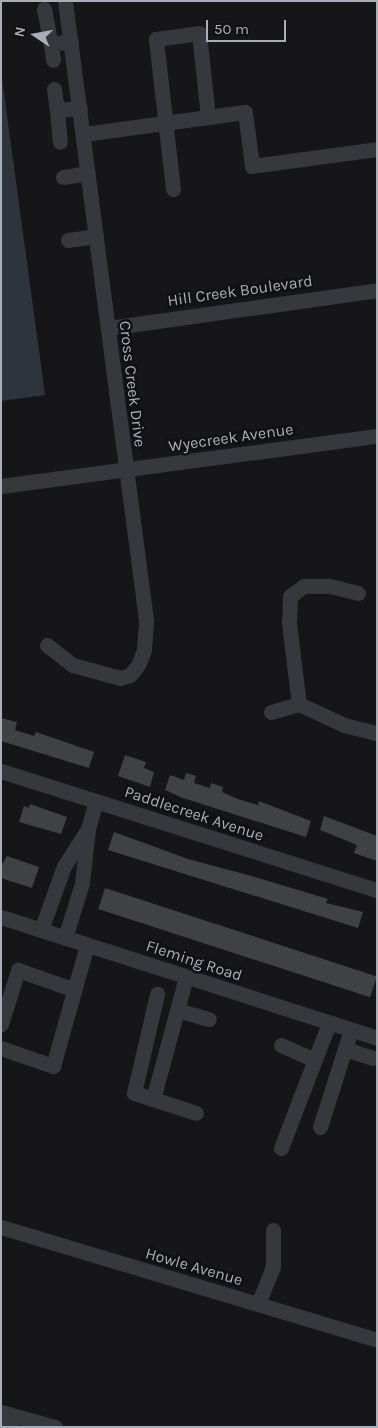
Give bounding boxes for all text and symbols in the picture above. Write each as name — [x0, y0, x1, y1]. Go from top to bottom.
north arrow — [10, 10, 60, 60]
scale bar — [208, 10, 288, 42]
text: 50 m — [214, 20, 249, 38]
text: N — [10, 25, 29, 38]
street label: Hill Creek Boulevard — [166, 271, 314, 311]
street label: Cross Creek Drive — [115, 320, 149, 448]
street label: Wyecreek Avenue — [167, 420, 295, 456]
street label: Paddlecreek Avenue — [122, 782, 266, 846]
street label: Fleming Road — [143, 936, 245, 986]
street label: Howle Avenue — [143, 1244, 245, 1290]

